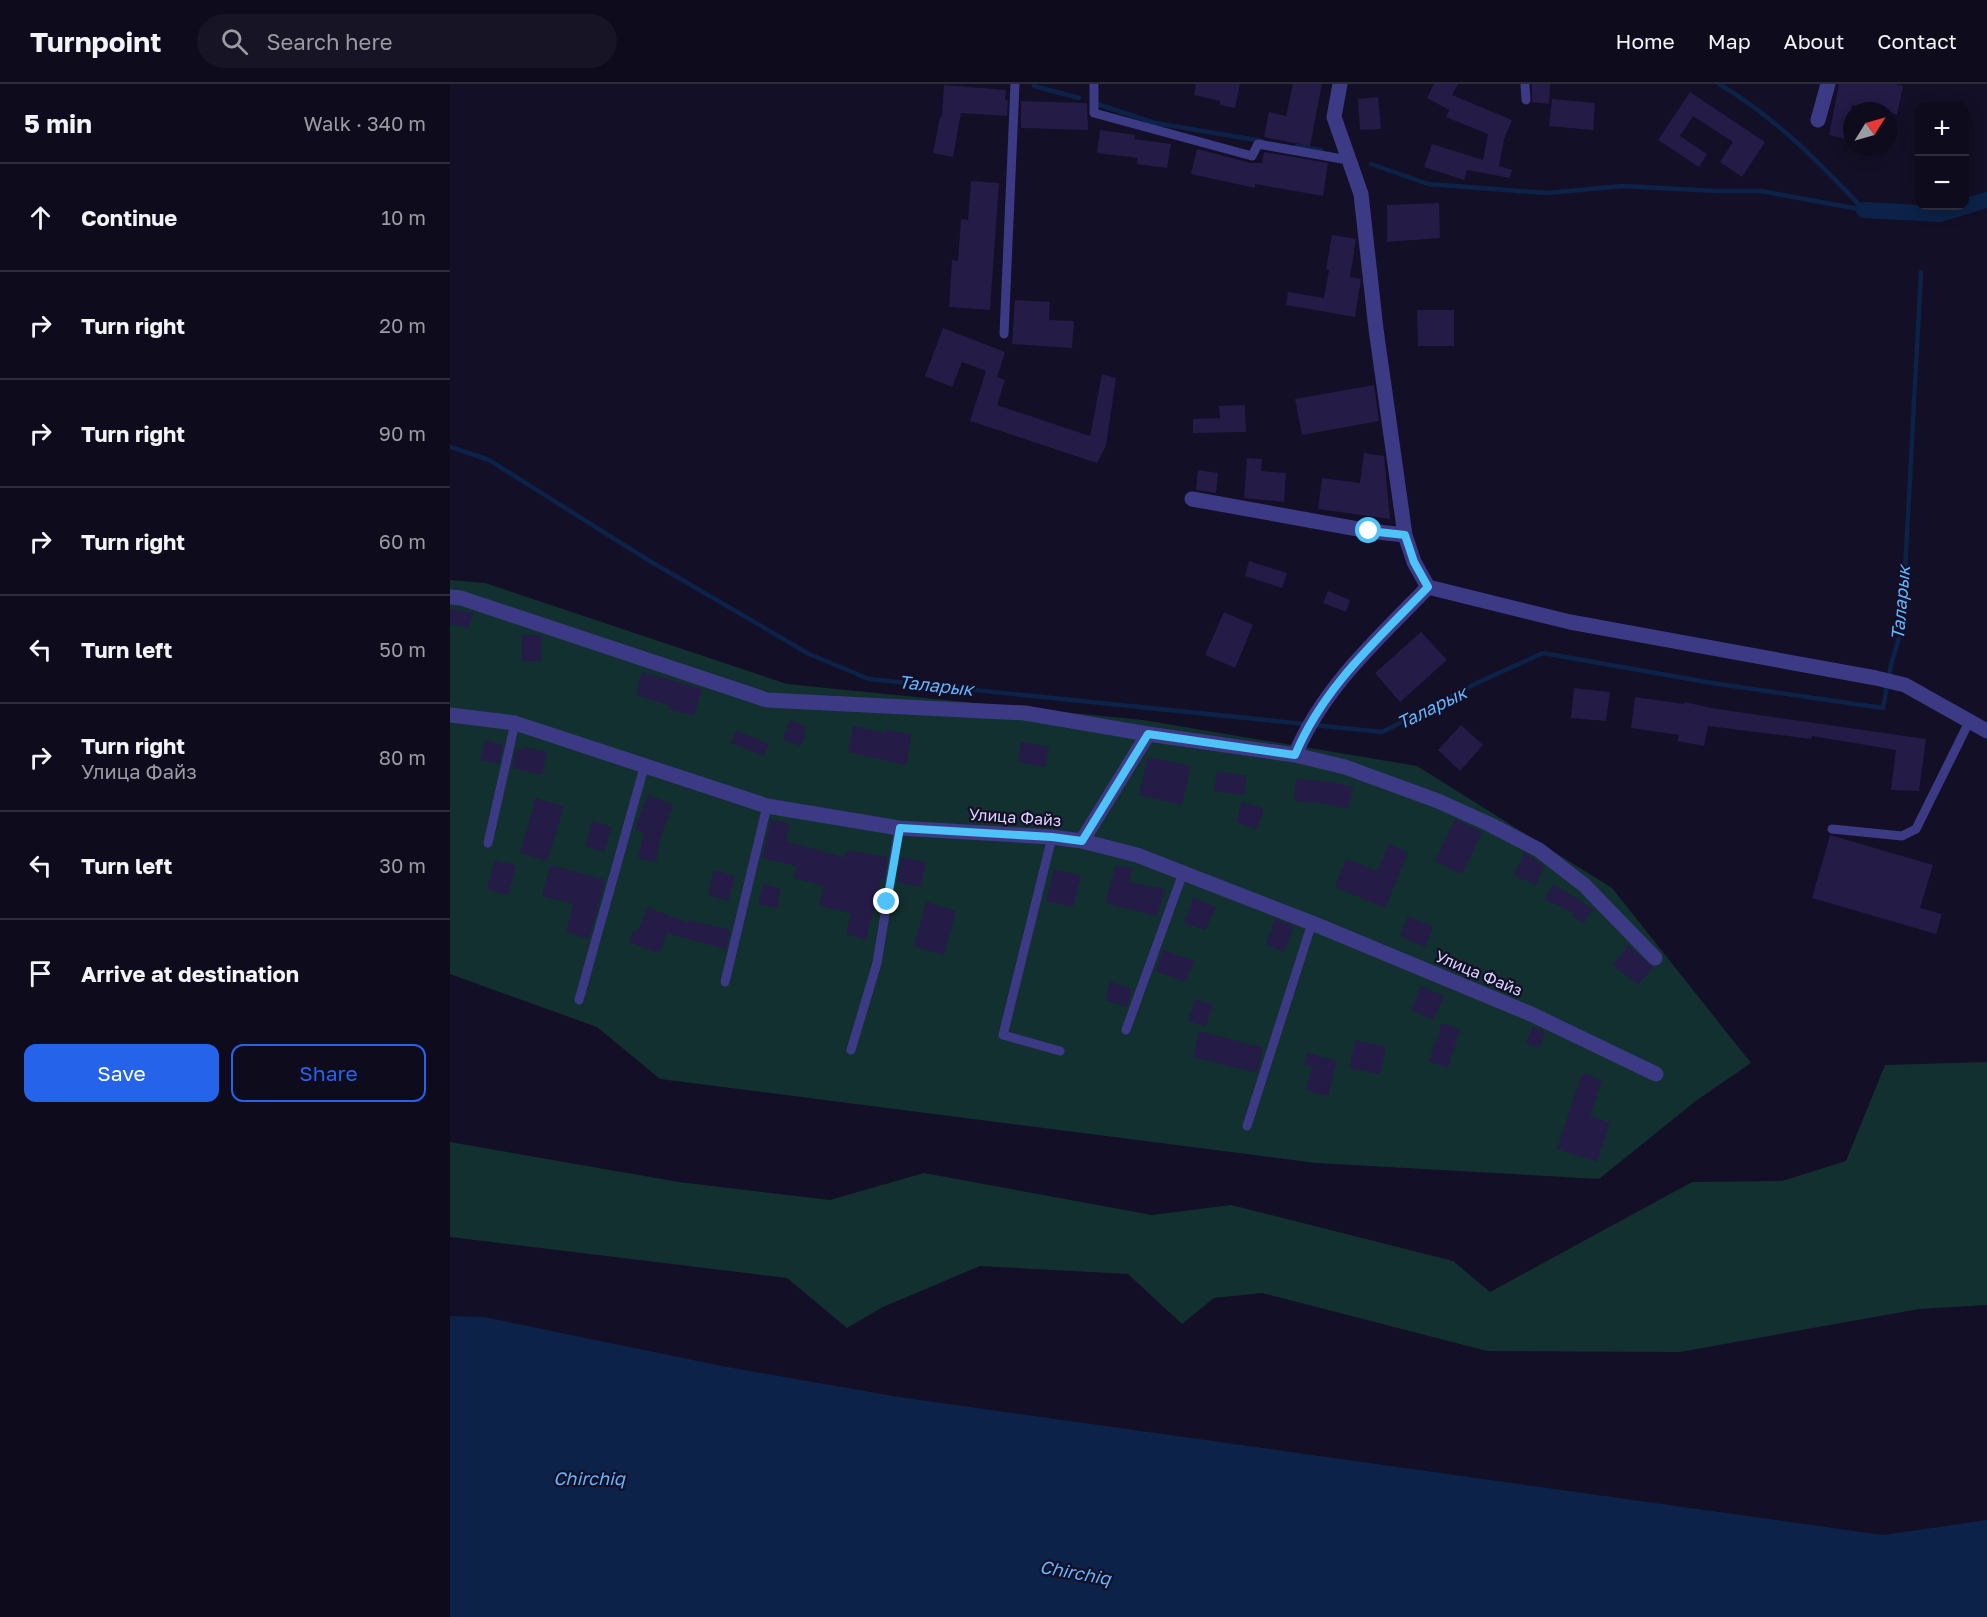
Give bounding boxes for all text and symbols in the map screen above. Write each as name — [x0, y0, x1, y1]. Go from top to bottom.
search box — [197, 14, 617, 68]
text: Turnpoint — [30, 25, 161, 58]
icon: search — [218, 25, 251, 58]
text: Search here — [266, 28, 393, 55]
text: Home — [1615, 28, 1675, 54]
text: Map — [1708, 28, 1751, 54]
text: About — [1784, 28, 1844, 54]
text: Contact — [1877, 28, 1957, 54]
north arrow — [1843, 102, 1897, 156]
map controls — [1915, 102, 1969, 210]
button: + — [1915, 102, 1969, 156]
text: 5 min — [24, 108, 92, 139]
text: Walk · 340 m — [304, 111, 426, 135]
button: − — [1915, 156, 1969, 210]
icon: ahead — [24, 201, 57, 234]
text: Continue — [81, 204, 177, 231]
text: 10 m — [381, 205, 426, 229]
icon: right — [24, 309, 57, 342]
text: Turn right — [81, 312, 185, 339]
text: 20 m — [379, 313, 426, 337]
icon: right — [24, 417, 57, 450]
text: Turn right — [81, 420, 185, 447]
text: 90 m — [379, 421, 426, 445]
route start — [1355, 517, 1381, 543]
icon: right — [24, 525, 57, 558]
text: Turn right — [81, 528, 185, 555]
text: 60 m — [379, 529, 426, 553]
water label: Таларык — [1886, 562, 1914, 641]
icon: left — [24, 633, 57, 666]
text: Turn left — [81, 636, 172, 663]
text: 50 m — [379, 637, 426, 661]
water label: Таларык — [898, 670, 977, 700]
water label: Таларык — [1393, 680, 1472, 733]
text: Turn right — [81, 732, 185, 759]
icon: right — [24, 741, 57, 774]
text: 80 m — [379, 745, 426, 769]
text: Улица Файз — [81, 759, 197, 783]
street label: Улица Файз — [968, 804, 1062, 830]
icon: left — [24, 849, 57, 882]
text: Turn left — [81, 852, 172, 879]
text: 30 m — [379, 853, 426, 877]
route end — [873, 888, 899, 914]
street label: Улица Файз — [1432, 946, 1526, 1000]
icon: arrive — [24, 957, 57, 990]
text: Arrive at destination — [81, 960, 299, 987]
button: Save — [24, 1044, 219, 1102]
button: Share — [231, 1044, 426, 1102]
water label: Chirchiq — [553, 1467, 627, 1489]
water label: Chirchiq — [1038, 1555, 1114, 1589]

